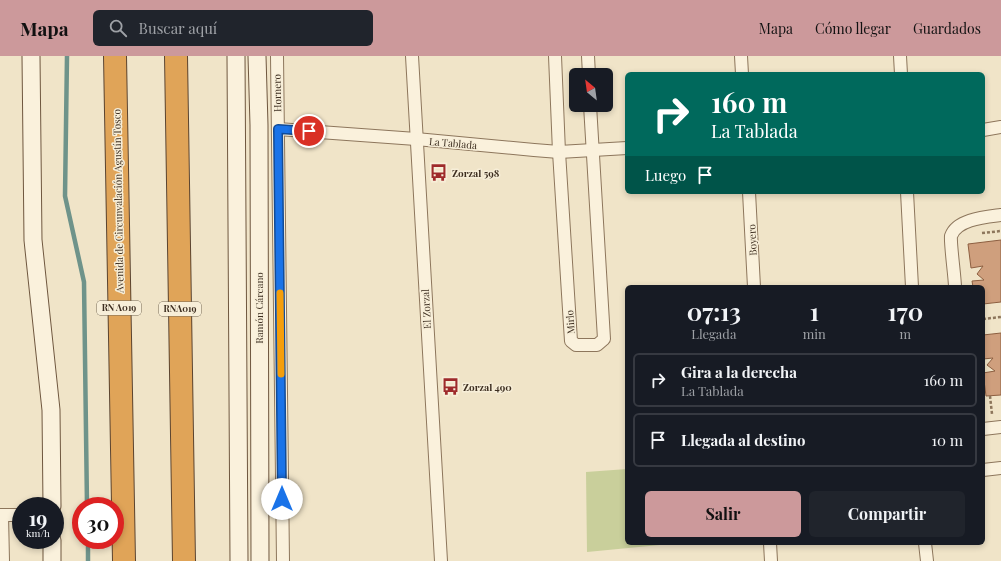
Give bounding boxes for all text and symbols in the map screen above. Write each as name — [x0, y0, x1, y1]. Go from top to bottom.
search box — [93, 10, 373, 46]
text: Mapa — [20, 15, 69, 41]
icon: search — [107, 17, 129, 39]
text: Buscar aquí — [139, 18, 217, 38]
text: Mapa — [759, 19, 793, 38]
text: Cómo llegar — [815, 19, 891, 38]
text: Guardados — [913, 19, 981, 38]
north arrow — [569, 68, 613, 112]
map controls — [569, 68, 613, 112]
street label: Hornero — [270, 73, 284, 112]
text: 160 m — [711, 83, 787, 120]
icon: right — [645, 88, 697, 140]
street label: Avenida de Circunvalación Agustín Tosco — [109, 108, 127, 294]
pin — [292, 114, 326, 148]
text: La Tablada — [711, 119, 798, 143]
icon: arrive — [298, 120, 320, 142]
street label: La Tablada — [428, 134, 478, 152]
bus stop icon: Zorzal 598 — [429, 163, 449, 183]
icon: arrive — [694, 164, 716, 186]
text: Luego — [645, 165, 686, 185]
place label: Zorzal 598 — [452, 166, 500, 180]
street label: Boyero — [744, 223, 760, 256]
street label: Ramón Cárcano — [252, 272, 266, 344]
street label: El Zorzal — [418, 289, 434, 329]
text: 07:13 — [687, 295, 741, 327]
text: 1 — [810, 295, 819, 327]
text: 170 — [888, 295, 923, 327]
road number: RN A019 — [97, 301, 141, 315]
road number: RNA019 — [159, 302, 201, 316]
street label: Mirlo — [562, 309, 578, 335]
text: Llegada — [691, 325, 736, 342]
text: min — [803, 325, 826, 342]
text: m — [900, 325, 911, 342]
text: Gira a la derecha — [681, 362, 797, 382]
icon: right — [647, 369, 669, 391]
text: 160 m — [924, 370, 963, 390]
bus stop icon: Zorzal 490 — [440, 377, 460, 397]
place label: Zorzal 490 — [463, 380, 512, 394]
text: La Tablada — [681, 382, 744, 399]
icon: arrive — [647, 429, 669, 451]
text: Llegada al destino — [681, 430, 805, 450]
text: 10 m — [931, 430, 963, 450]
position arrow — [261, 478, 303, 520]
button: Salir — [645, 491, 801, 537]
button: Compartir — [809, 491, 965, 537]
speed limit sign: 30 — [72, 497, 124, 549]
text: 19 — [29, 504, 47, 531]
text: km/h — [26, 526, 50, 540]

